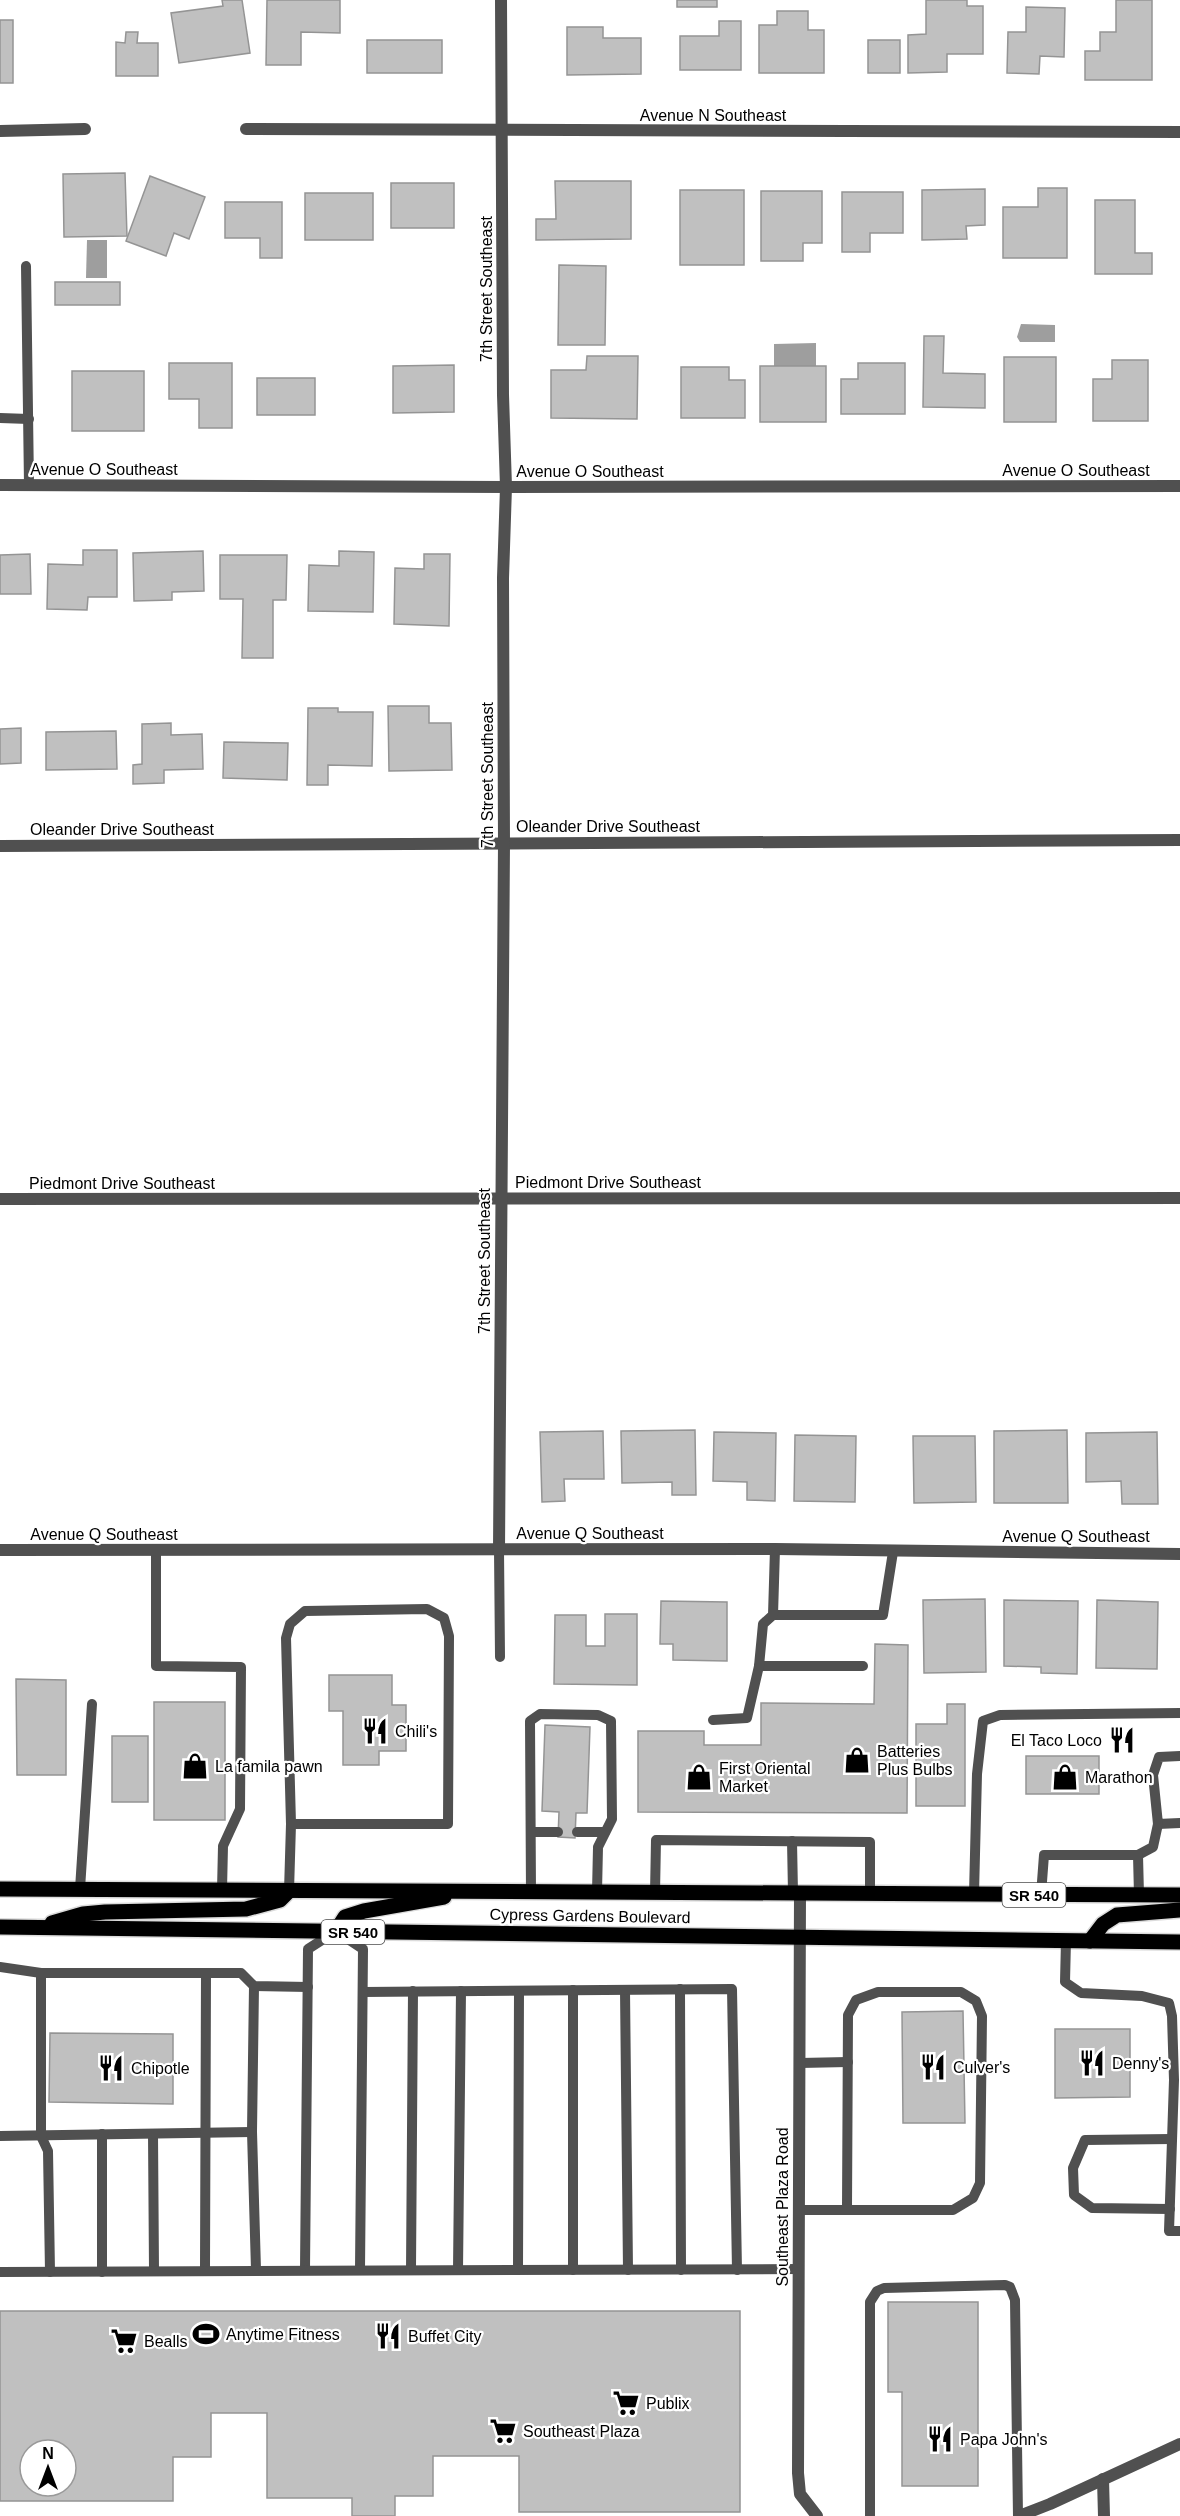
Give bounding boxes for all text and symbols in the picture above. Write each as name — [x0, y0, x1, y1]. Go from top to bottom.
street label: Avenue N Southeast — [640, 107, 787, 124]
street label: 7th Street Southeast — [478, 216, 495, 362]
street label: Avenue O Southeast — [30, 461, 178, 478]
street label: Avenue O Southeast — [1002, 462, 1150, 479]
street label: Avenue O Southeast — [516, 463, 664, 480]
street label: 7th Street Southeast — [479, 702, 496, 848]
street label: Oleander Drive Southeast — [516, 818, 701, 835]
street label: Oleander Drive Southeast — [30, 821, 215, 838]
street label: Piedmont Drive Southeast — [515, 1174, 701, 1191]
street label: Piedmont Drive Southeast — [29, 1175, 215, 1192]
street label: 7th Street Southeast — [476, 1188, 493, 1334]
street label: Avenue Q Southeast — [516, 1525, 664, 1542]
street label: Avenue Q Southeast — [30, 1526, 178, 1543]
street label: Avenue Q Southeast — [1002, 1528, 1150, 1545]
restaurant icon: Chili's — [360, 1716, 390, 1746]
place label: Chili's — [395, 1723, 437, 1740]
restaurant icon: El Taco Loco — [1107, 1725, 1137, 1755]
place label: El Taco Loco — [1011, 1732, 1102, 1749]
place label: Batteries Plus Bulbs — [877, 1743, 953, 1778]
shop icon: Batteries Plus Bulbs — [842, 1745, 872, 1775]
shop icon: La famila pawn — [180, 1751, 210, 1781]
place label: La famila pawn — [215, 1758, 323, 1775]
place label: First Oriental Market — [719, 1760, 811, 1795]
shop icon: First Oriental Market — [684, 1762, 714, 1792]
shop icon: Marathon — [1050, 1762, 1080, 1792]
place label: Marathon — [1085, 1769, 1153, 1786]
road number: SR 540 — [1002, 1883, 1066, 1907]
street label: Cypress Gardens Boulevard — [489, 1906, 691, 1926]
road number: SR 540 — [322, 1920, 385, 1944]
restaurant icon: Denny's — [1077, 2048, 1107, 2078]
restaurant icon: Culver's — [918, 2052, 948, 2082]
restaurant icon: Chipotle — [96, 2053, 126, 2083]
place label: Denny's — [1112, 2055, 1169, 2072]
place label: Culver's — [953, 2059, 1010, 2076]
place label: Chipotle — [131, 2060, 190, 2077]
street label: Southeast Plaza Road — [774, 2127, 791, 2287]
sports icon: Anytime Fitness — [191, 2319, 221, 2349]
restaurant icon: Buffet City — [373, 2321, 403, 2351]
supermarket icon: Bealls — [109, 2326, 139, 2356]
place label: Anytime Fitness — [226, 2326, 340, 2343]
place label: Buffet City — [408, 2328, 482, 2345]
place label: Bealls — [144, 2333, 188, 2350]
supermarket icon: Publix — [611, 2388, 641, 2418]
place label: Publix — [646, 2395, 690, 2412]
supermarket icon: Southeast Plaza — [488, 2416, 518, 2446]
place label: Southeast Plaza — [523, 2423, 640, 2440]
restaurant icon: Papa John's — [925, 2424, 955, 2454]
place label: Papa John's — [960, 2431, 1048, 2448]
north arrow — [18, 2438, 78, 2498]
text: N — [42, 2445, 54, 2462]

